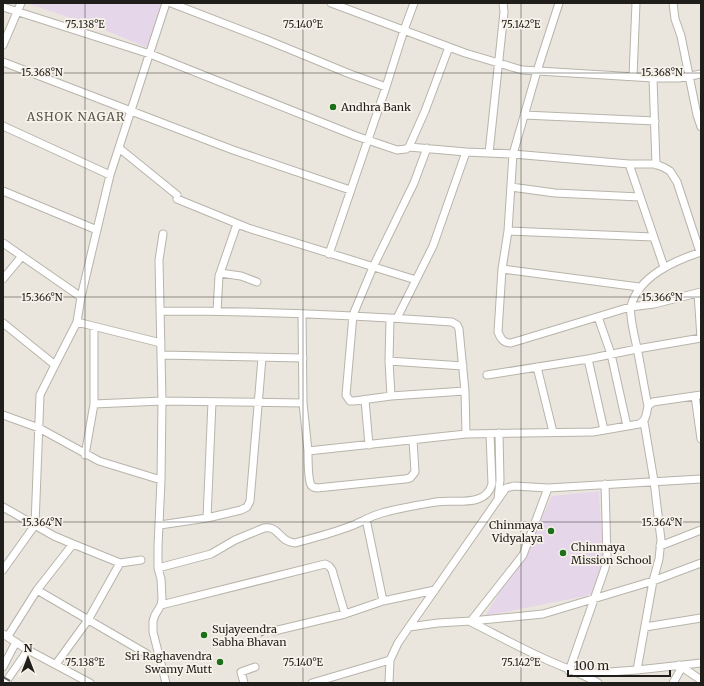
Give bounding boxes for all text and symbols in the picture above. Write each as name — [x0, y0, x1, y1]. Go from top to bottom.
text: 75.138°E — [65, 18, 105, 31]
text: 75.140°E — [283, 18, 324, 31]
text: 75.142°E — [502, 18, 541, 31]
text: 15.368°N — [21, 66, 63, 79]
text: 15.368°N — [641, 66, 683, 79]
place label: Andhra Bank — [340, 100, 411, 114]
marker: Andhra Bank — [328, 102, 338, 112]
district label: ASHOK NAGAR — [26, 109, 125, 124]
text: 15.366°N — [22, 291, 63, 304]
text: 15.366°N — [642, 291, 683, 304]
text: 15.364°N — [22, 516, 63, 529]
text: 15.364°N — [642, 516, 683, 529]
place label: Chinmaya Vidyalaya — [489, 518, 543, 545]
marker: Chinmaya Vidyalaya — [546, 526, 556, 536]
place label: Chinmaya Mission School — [571, 540, 652, 567]
marker: Chinmaya Mission School — [558, 548, 568, 558]
place label: Sujayeendra Sabha Bhavan — [212, 622, 287, 649]
marker: Sujayeendra Sabha Bhavan — [199, 630, 209, 640]
north arrow — [8, 638, 48, 678]
text: N — [24, 641, 33, 655]
place label: Sri Raghavendra Swamy Mutt — [125, 649, 213, 676]
scale bar — [568, 652, 670, 678]
text: 75.138°E — [65, 656, 105, 669]
text: 75.140°E — [283, 656, 324, 669]
text: 75.142°E — [502, 656, 541, 669]
marker: Sri Raghavendra Swamy Mutt — [215, 657, 225, 667]
text: 100 m — [574, 658, 609, 673]

